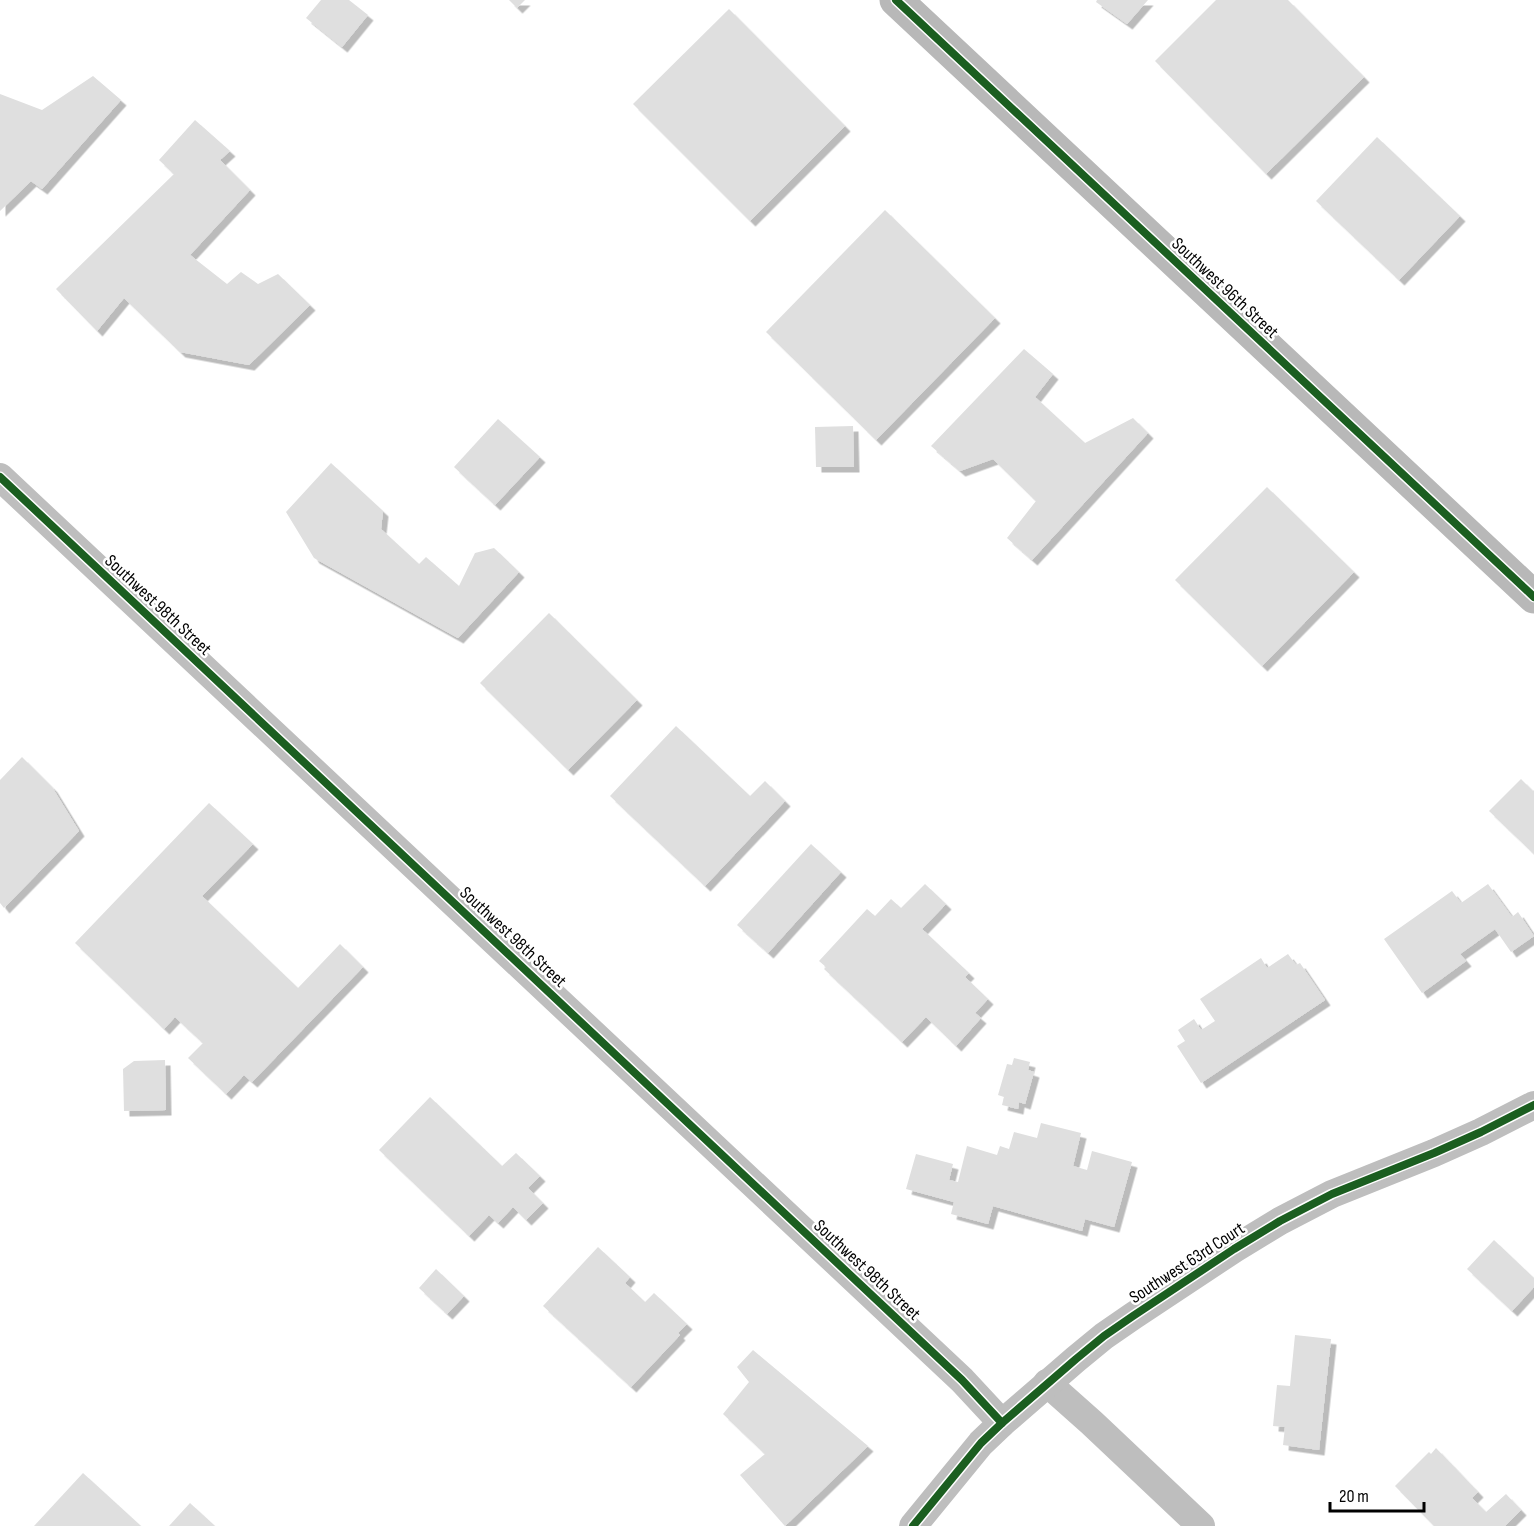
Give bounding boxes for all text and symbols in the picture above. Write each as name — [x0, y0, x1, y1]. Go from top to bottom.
street label: Southwest 96th Street — [1167, 233, 1283, 343]
street label: Southwest 98th Street — [100, 550, 216, 660]
street label: Southwest 98th Street — [455, 882, 571, 992]
street label: Southwest 98th Street — [809, 1215, 925, 1325]
street label: Southwest 63rd Court — [1125, 1218, 1249, 1308]
scale bar — [1330, 1475, 1424, 1513]
text: 20 m — [1339, 1486, 1369, 1507]

